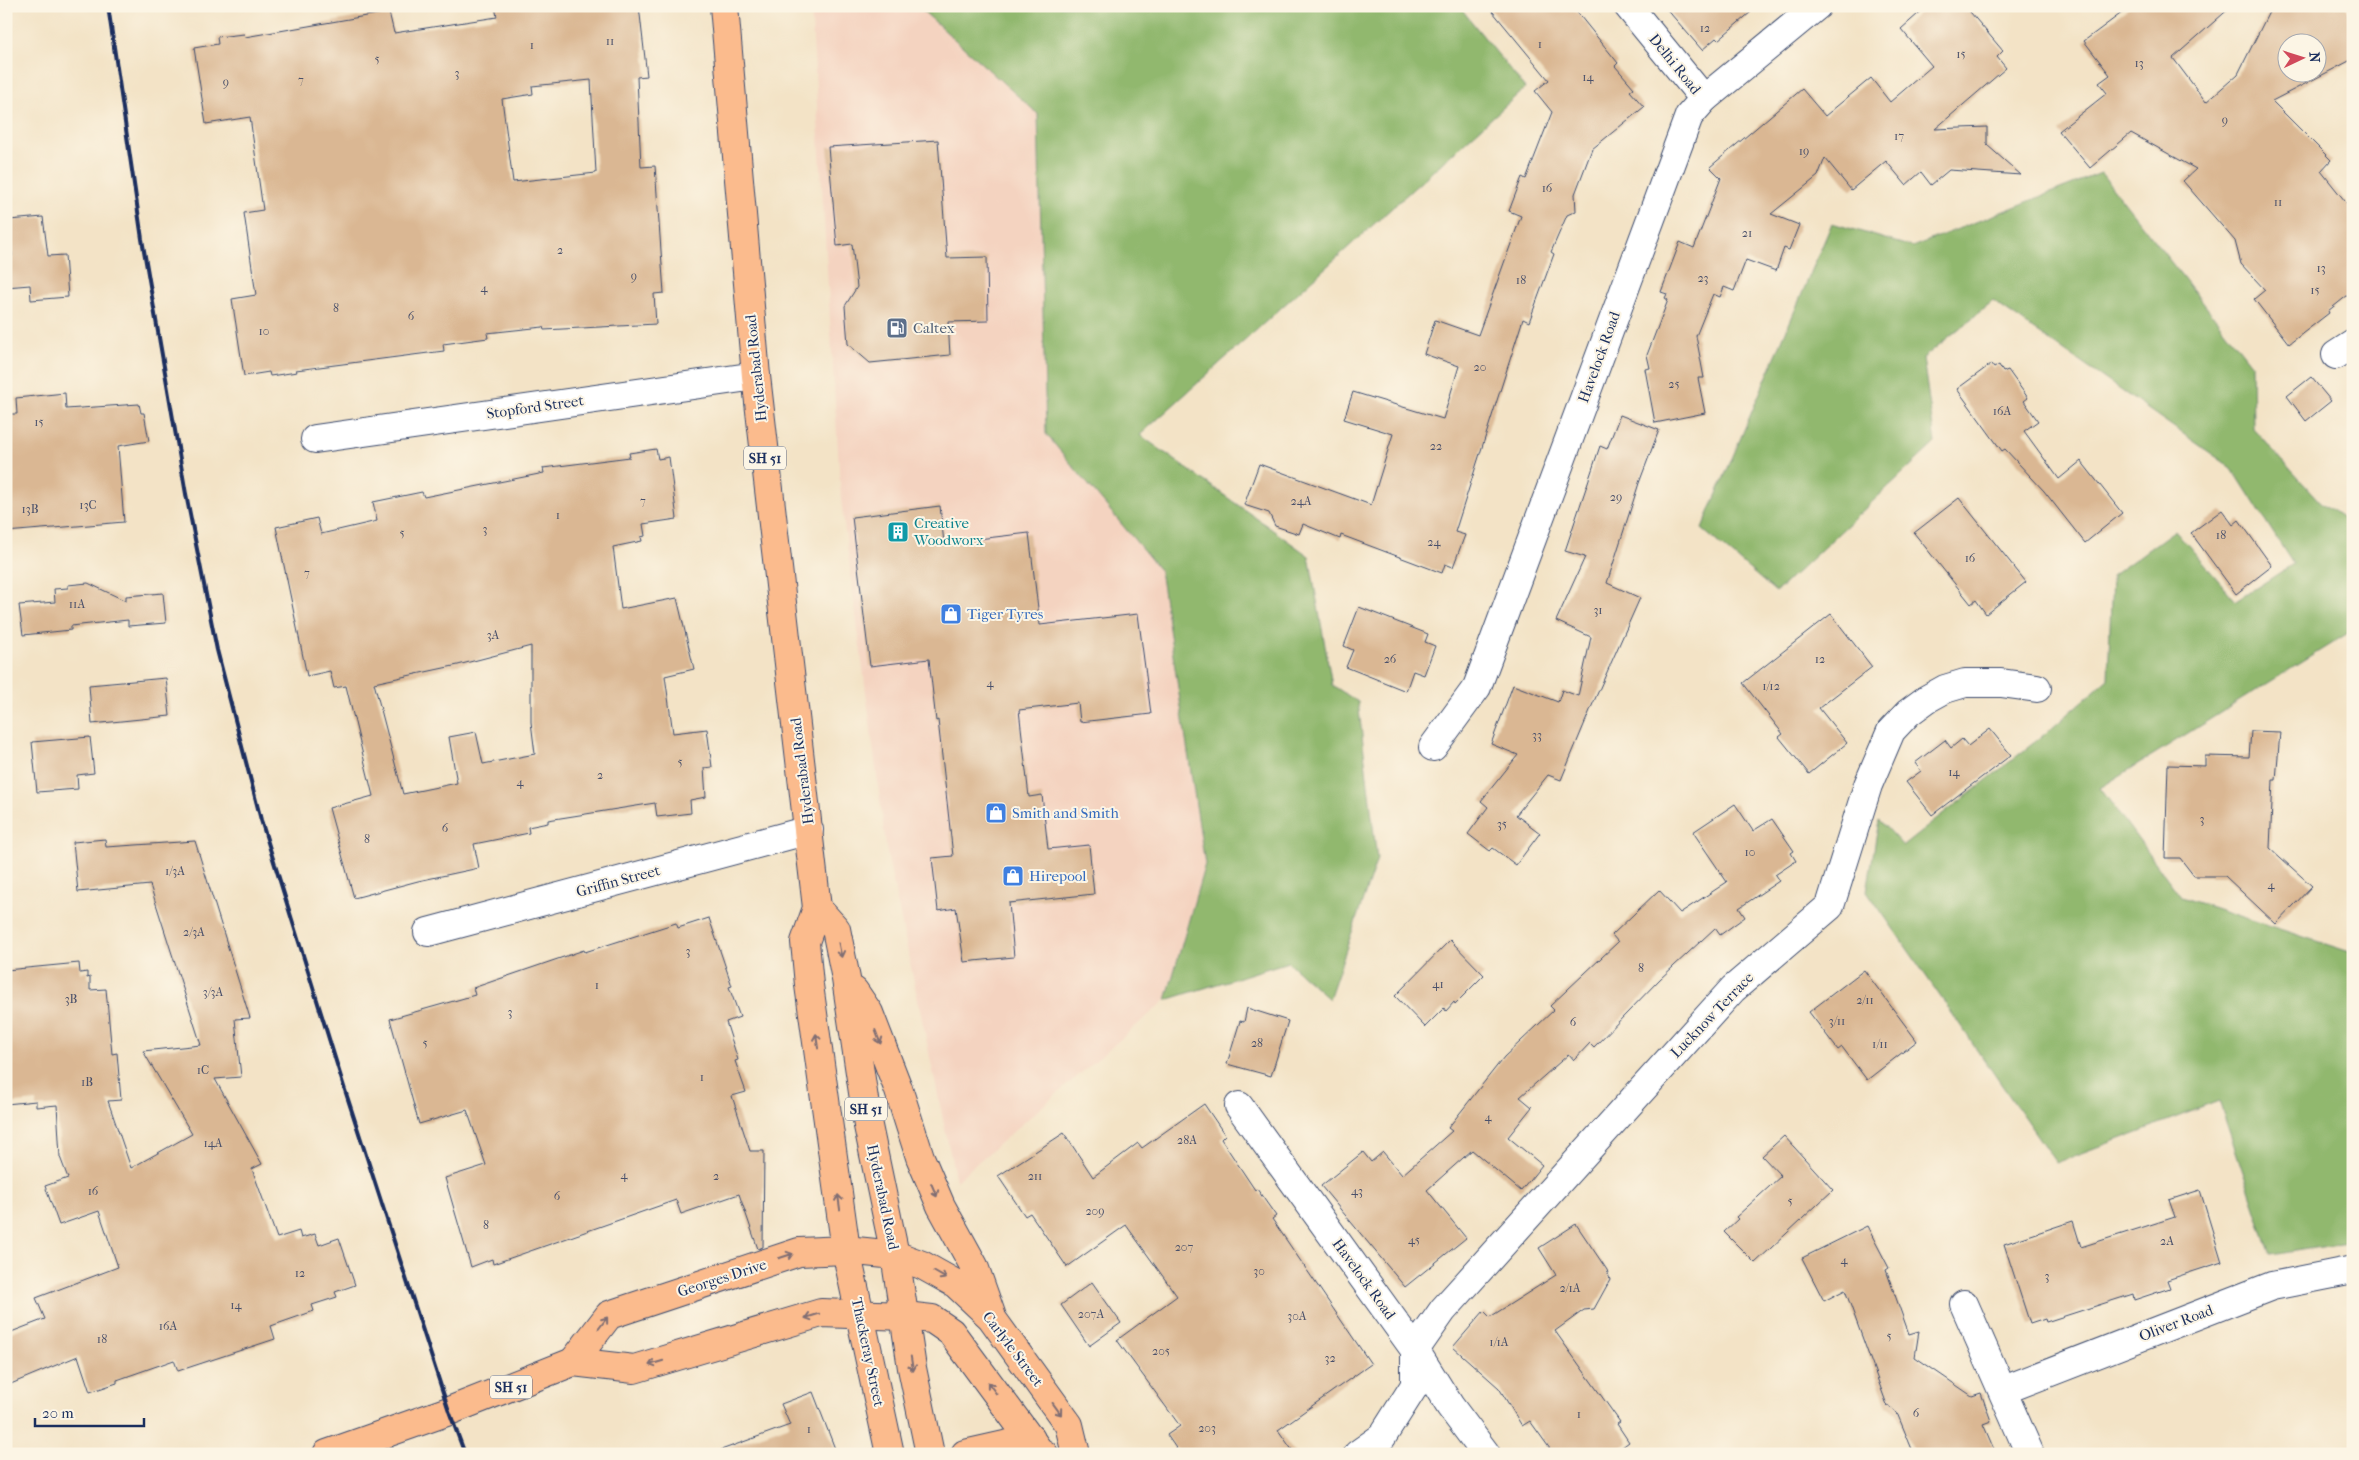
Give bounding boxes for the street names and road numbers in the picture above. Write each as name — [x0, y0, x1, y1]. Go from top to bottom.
street label: Delhi Road — [1645, 30, 1705, 98]
street label: Havelock Road — [1574, 308, 1624, 405]
street label: Hyderabad Road — [741, 313, 771, 422]
street label: Stopford Street — [485, 391, 585, 423]
road number: SH 51 — [744, 446, 786, 469]
street label: Hyderabad Road — [786, 716, 817, 825]
street label: Griffin Street — [574, 861, 663, 901]
street label: Lucknow Terrace — [1667, 968, 1758, 1062]
road number: SH 51 — [845, 1098, 887, 1120]
street label: Hyderabad Road — [863, 1143, 903, 1252]
street label: Havelock Road — [1329, 1235, 1400, 1324]
street label: Georges Drive — [675, 1255, 769, 1301]
street label: Thackeray Street — [848, 1296, 888, 1409]
street label: Oliver Road — [2136, 1300, 2216, 1345]
street label: Carlyle Street — [979, 1308, 1047, 1391]
road number: SH 51 — [490, 1375, 532, 1398]

